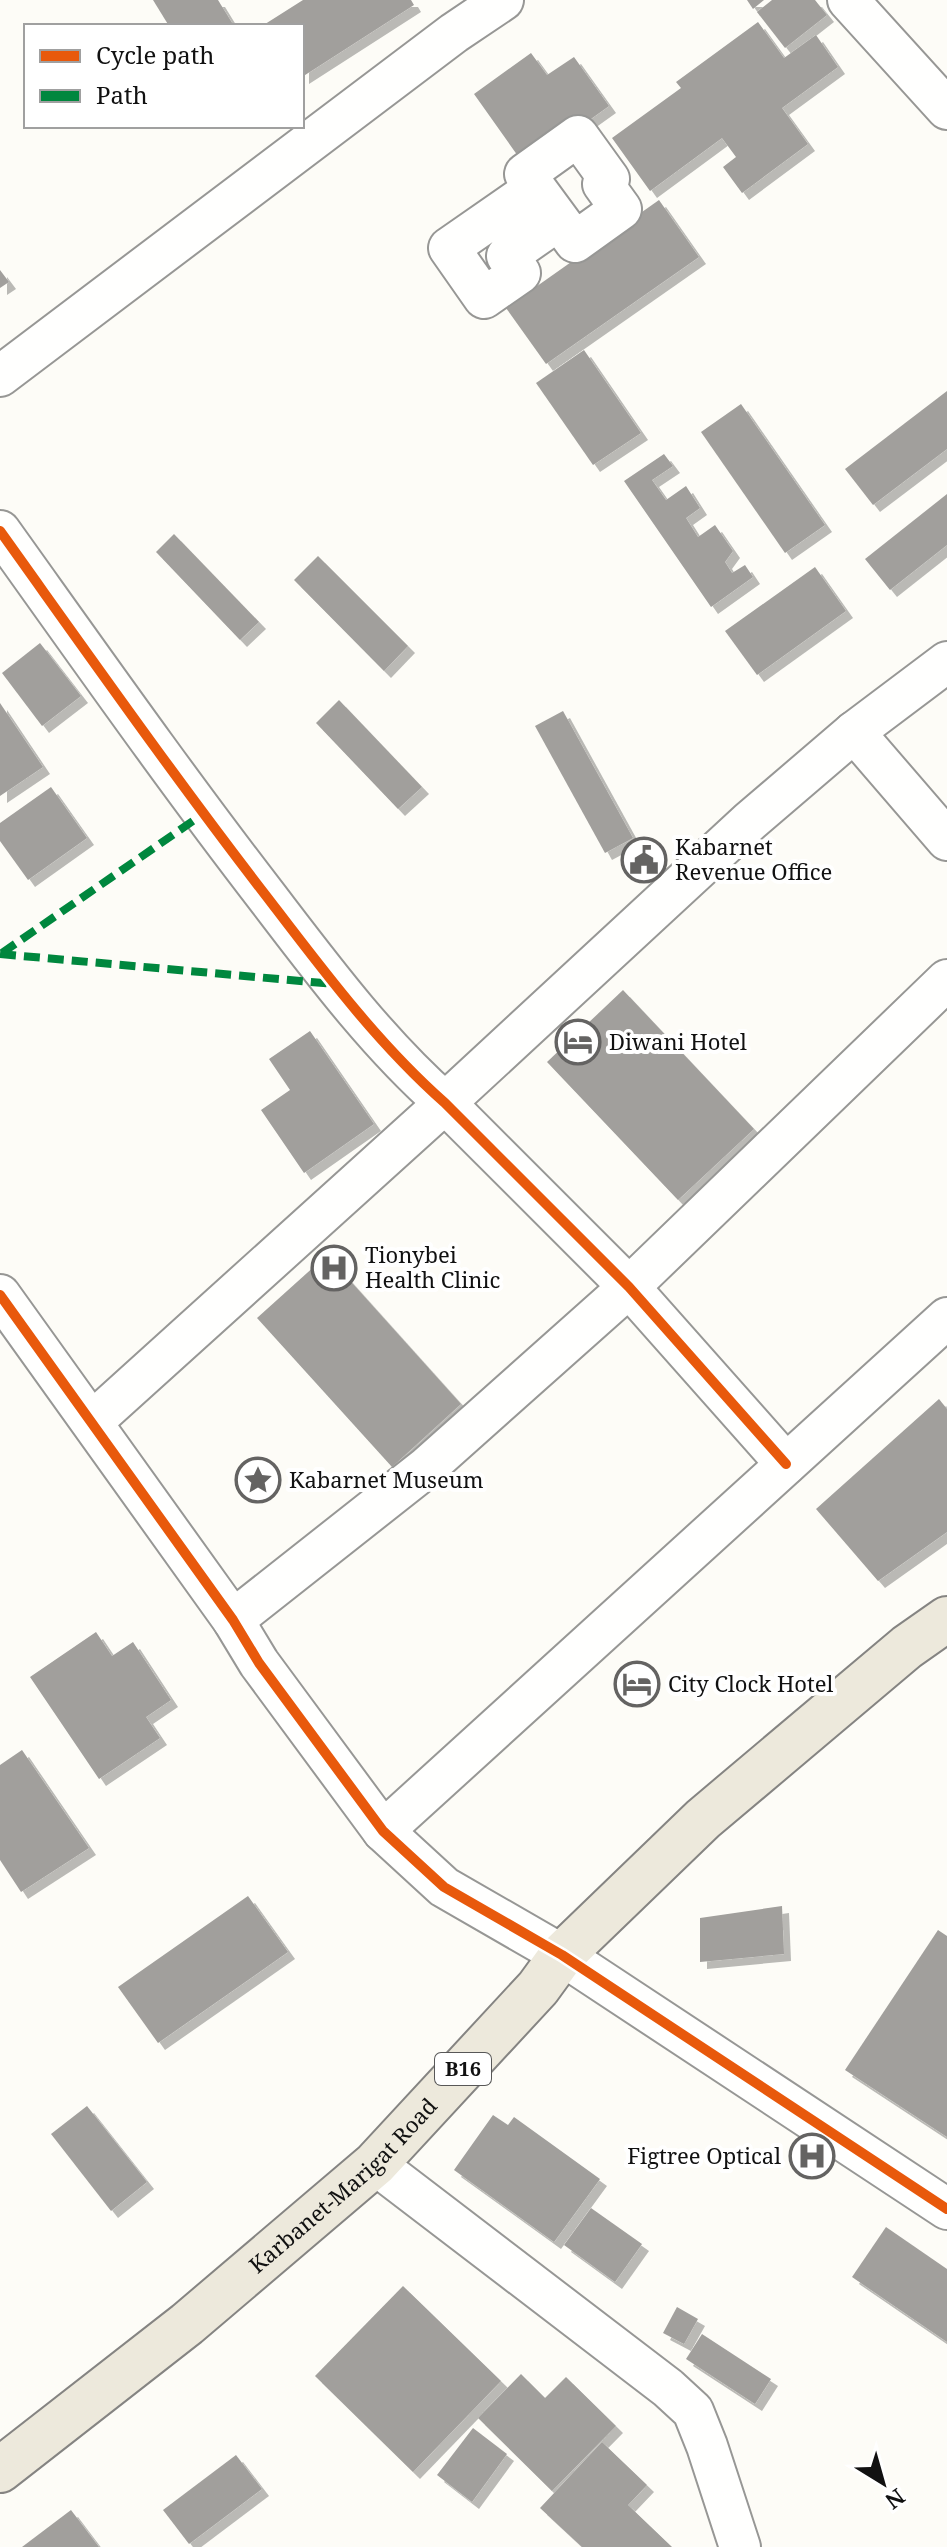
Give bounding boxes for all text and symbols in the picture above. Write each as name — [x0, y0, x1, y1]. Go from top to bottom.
legend — [24, 24, 304, 128]
text: Cycle path — [96, 38, 215, 71]
text: Path — [96, 78, 148, 111]
place label: Kabarnet Revenue Office — [675, 831, 832, 886]
public building icon: Kabarnet Revenue Office — [620, 836, 668, 884]
hotel icon: Diwani Hotel — [554, 1018, 602, 1066]
place label: Diwani Hotel — [609, 1026, 747, 1056]
place label: Tionybei Health Clinic — [365, 1239, 500, 1294]
hospital icon: Tionybei Health Clinic — [310, 1244, 358, 1292]
place icon: Kabarnet Museum — [234, 1456, 282, 1504]
place label: Kabarnet Museum — [289, 1464, 484, 1494]
hotel icon: City Clock Hotel — [613, 1660, 661, 1708]
place label: City Clock Hotel — [668, 1668, 834, 1698]
road number: B16 — [435, 2053, 491, 2085]
street label: Karbanet-Marigat Road — [242, 2091, 443, 2279]
hospital icon: Figtree Optical — [788, 2132, 836, 2180]
place label: Figtree Optical — [627, 2140, 781, 2170]
north arrow — [843, 2443, 923, 2523]
text: N — [880, 2483, 912, 2517]

